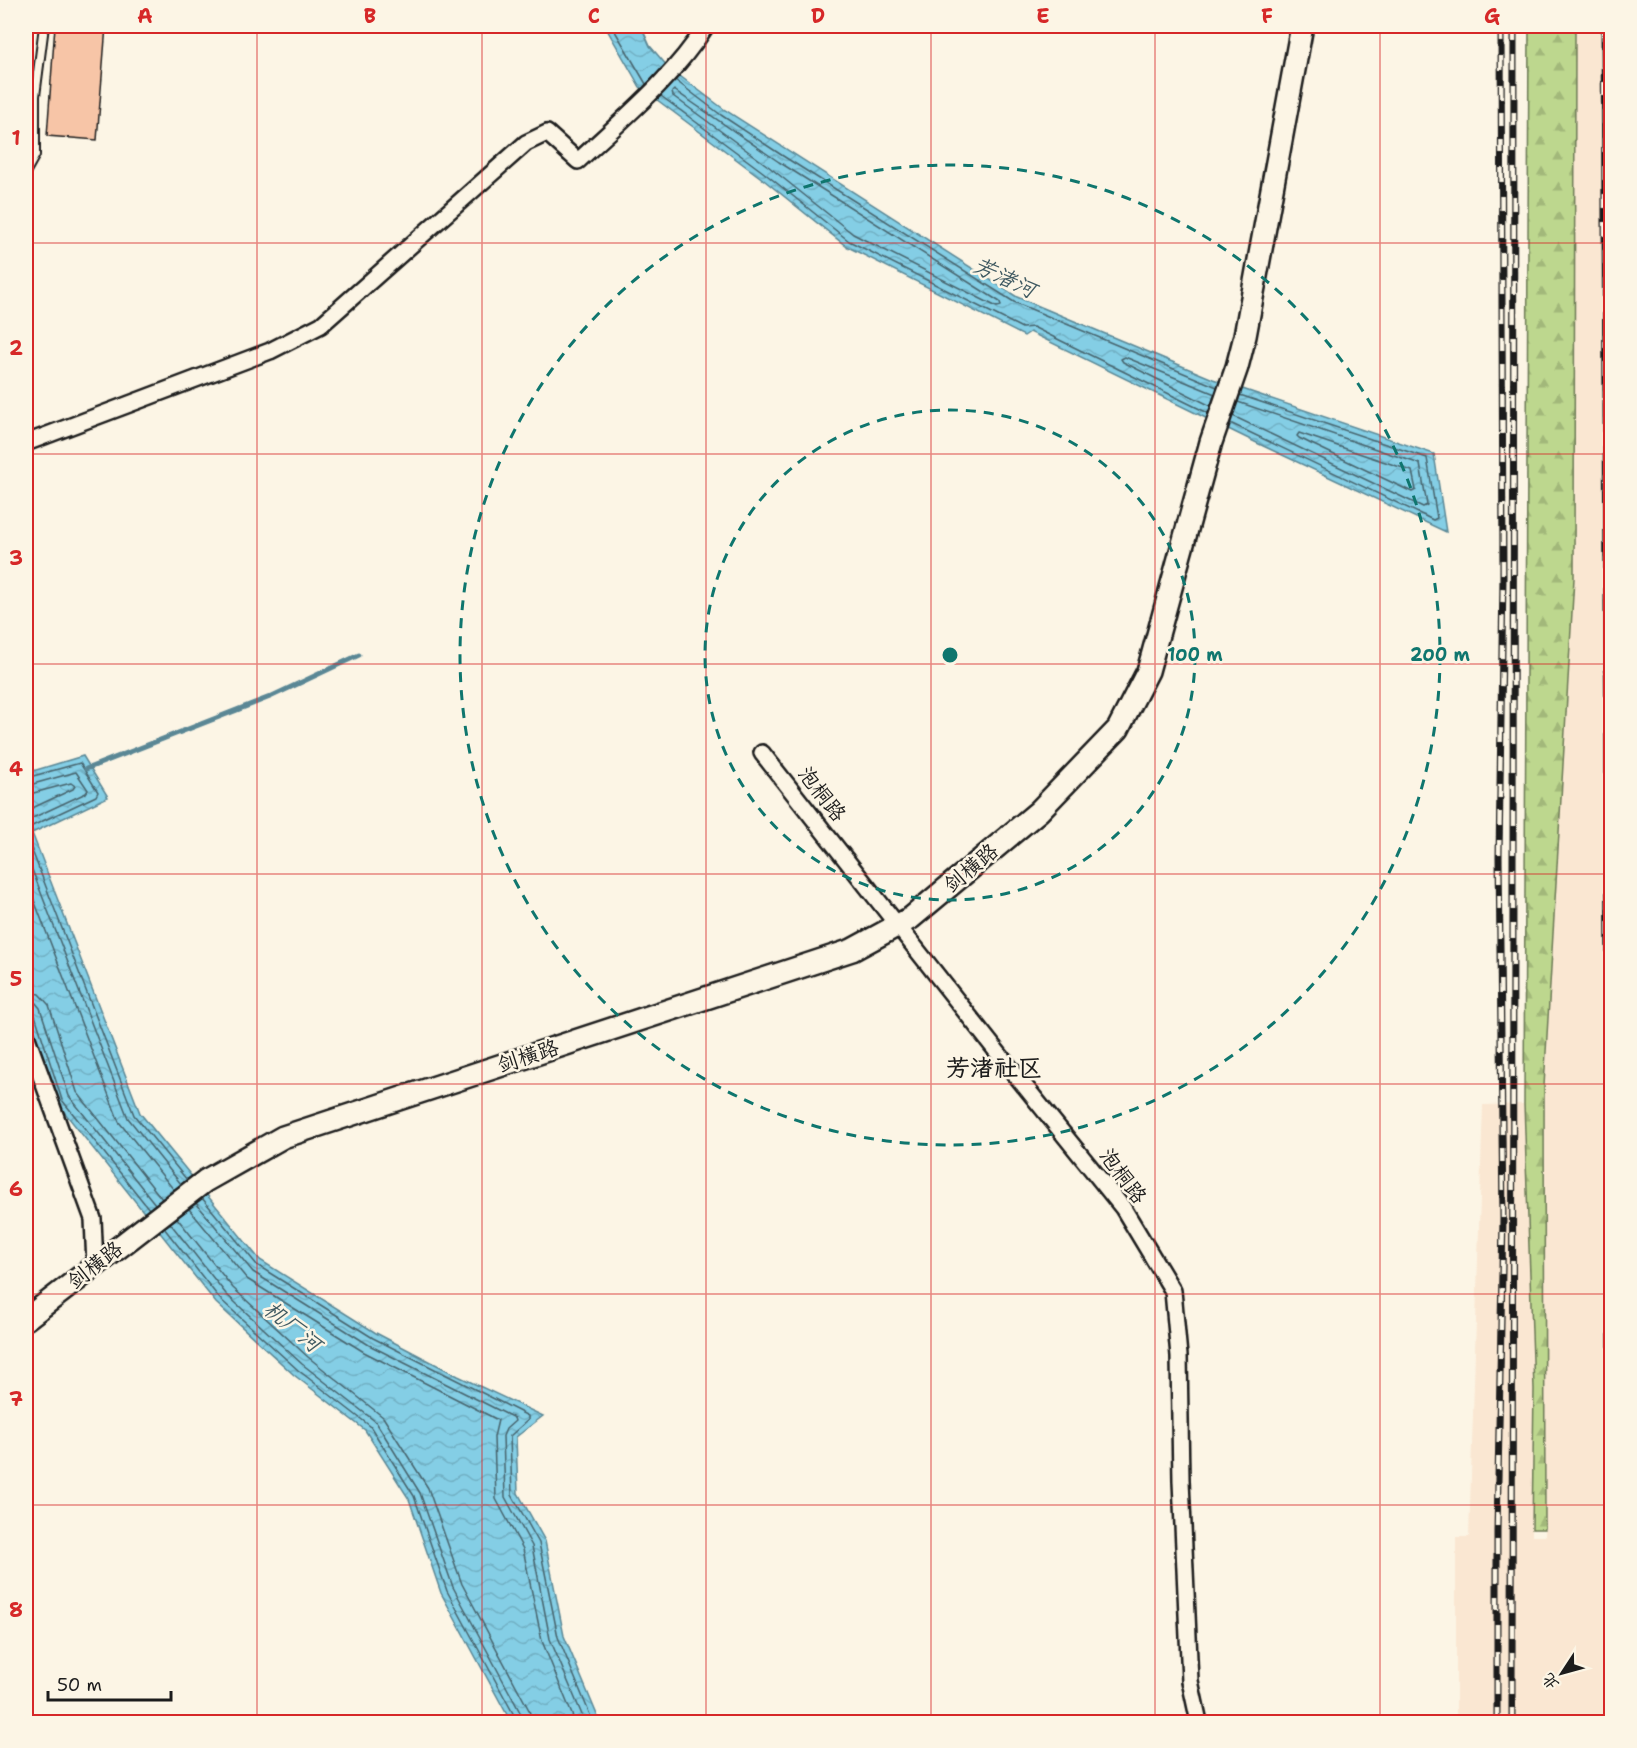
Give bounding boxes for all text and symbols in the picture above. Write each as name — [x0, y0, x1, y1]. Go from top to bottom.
text: A — [137, 3, 153, 29]
text: B — [364, 3, 376, 29]
text: C — [588, 3, 600, 29]
text: D — [811, 3, 825, 29]
text: E — [1036, 3, 1050, 29]
text: F — [1261, 3, 1273, 29]
text: G — [1484, 3, 1500, 29]
text: 1 — [11, 125, 21, 151]
water label: 芳渚河 — [969, 250, 1044, 306]
text: 2 — [9, 335, 23, 361]
text: 3 — [9, 545, 23, 571]
text: 100 m — [1167, 643, 1223, 667]
text: 200 m — [1410, 643, 1471, 667]
centre of rings — [940, 645, 960, 665]
text: 4 — [9, 756, 23, 782]
street label: 泡桐路 — [792, 761, 852, 827]
street label: 剑横路 — [938, 837, 1004, 899]
text: 5 — [10, 966, 22, 992]
street label: 剑横路 — [494, 1033, 562, 1079]
district label: 芳渚社区 — [946, 1052, 1042, 1084]
street label: 泡桐路 — [1093, 1142, 1153, 1210]
text: 6 — [9, 1176, 23, 1202]
street label: 剑横路 — [62, 1235, 128, 1295]
water label: 机厂河 — [258, 1294, 330, 1360]
text: 7 — [9, 1386, 23, 1412]
text: 8 — [9, 1597, 23, 1623]
north arrow — [1532, 1643, 1592, 1703]
scale bar — [48, 1664, 171, 1702]
text: 北 — [1537, 1669, 1563, 1694]
text: 50 m — [57, 1673, 102, 1697]

